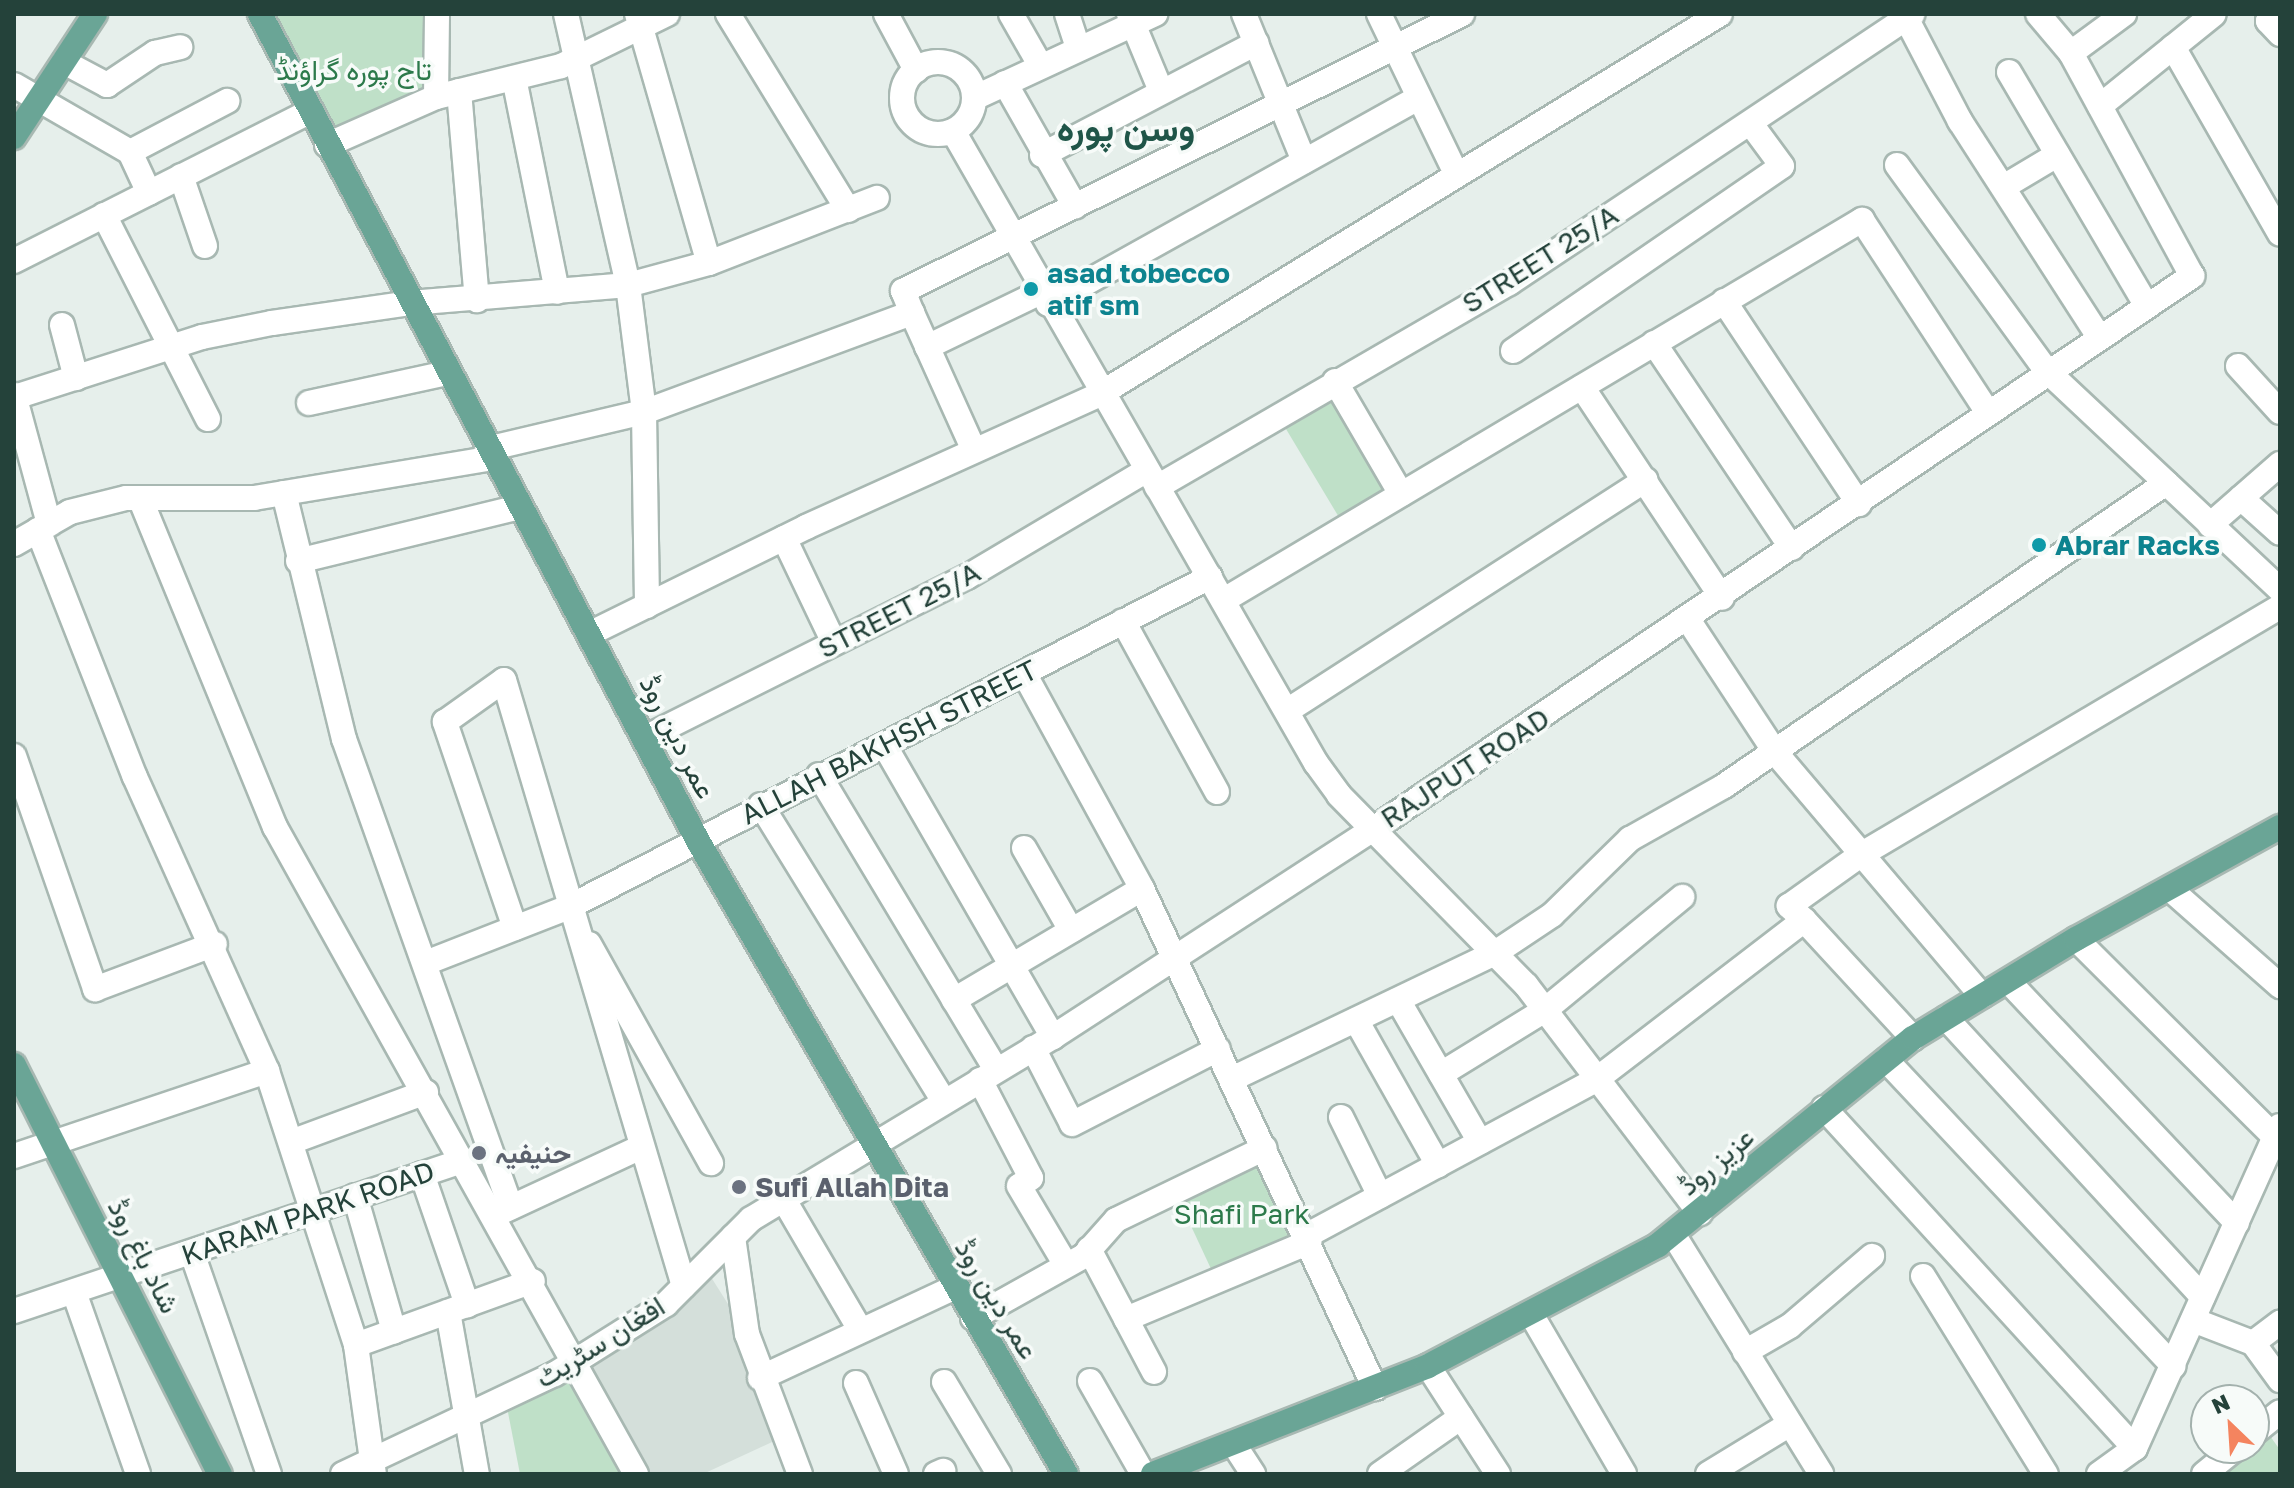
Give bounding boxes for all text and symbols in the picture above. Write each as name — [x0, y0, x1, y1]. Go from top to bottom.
park label: تاج پورہ گراؤنڈ — [276, 53, 432, 87]
district label: وسن پورہ — [1057, 106, 1195, 150]
street label: STREET 25/A — [1456, 198, 1624, 320]
place label: asad tobecco atif sm — [1047, 256, 1230, 322]
marker: asad tobecco atif sm — [1022, 280, 1040, 298]
place label: Abrar Racks — [2055, 528, 2220, 562]
marker: Abrar Racks — [2030, 536, 2048, 554]
street label: STREET 25/A — [812, 555, 986, 665]
street label: ALLAH BAKHSH STREET — [735, 653, 1043, 831]
street label: عمر دین روڈ — [633, 670, 723, 804]
street label: RAJPUT ROAD — [1374, 701, 1556, 835]
street label: عزیز روڈ — [1672, 1120, 1760, 1202]
place label: حنیفیہ — [495, 1136, 571, 1170]
marker: حنیفیہ — [470, 1144, 488, 1162]
street label: KARAM PARK ROAD — [177, 1154, 439, 1272]
place label: Sufi Allah Dita — [755, 1170, 949, 1204]
marker: Sufi Allah Dita — [730, 1178, 748, 1196]
street label: شاد باغ روڈ — [101, 1193, 187, 1319]
park label: Shafi Park — [1174, 1197, 1310, 1231]
street label: عمر دین روڈ — [948, 1233, 1046, 1365]
street label: افغان سٹریٹ — [529, 1289, 671, 1395]
north arrow — [2190, 1384, 2270, 1464]
text: N — [2207, 1388, 2234, 1419]

